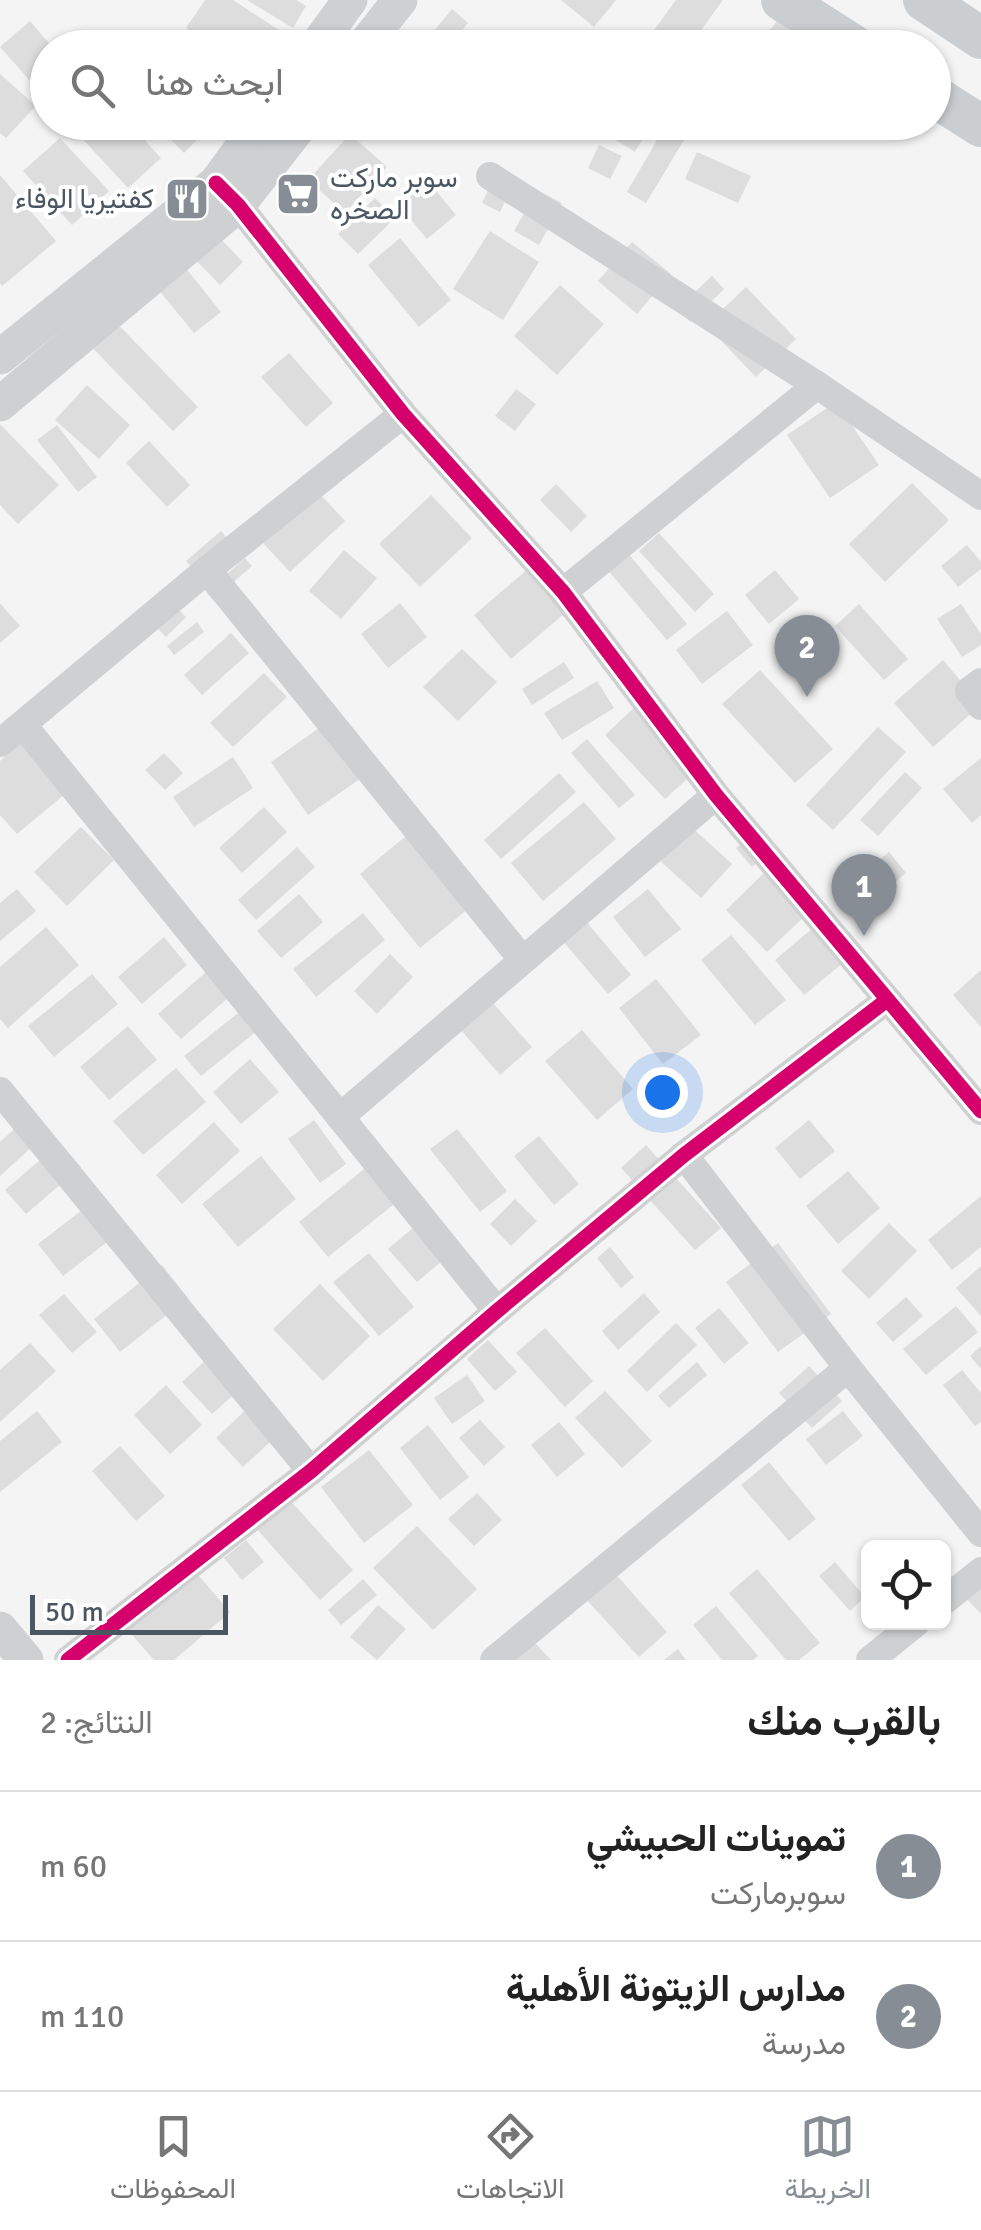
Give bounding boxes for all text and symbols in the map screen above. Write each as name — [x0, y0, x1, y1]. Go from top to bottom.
search box — [30, 30, 951, 140]
icon: search — [65, 58, 120, 113]
text: ابحث هنا — [145, 59, 284, 106]
place label: سوبر ماركت الصخره — [330, 161, 457, 227]
supermarket icon: سوبر ماركت الصخره — [275, 171, 321, 217]
restaurant icon: كفتيريا الوفاء — [164, 176, 210, 222]
place label: كفتيريا الوفاء — [15, 182, 154, 216]
pin: 2 — [774, 614, 840, 697]
pin: 1 — [832, 854, 896, 936]
your location — [637, 1067, 688, 1118]
map controls — [861, 1540, 951, 1630]
button: locate — [861, 1540, 951, 1630]
scale bar — [30, 1590, 228, 1634]
text: 50 m — [45, 1595, 104, 1629]
text: بالقرب منك — [747, 1696, 941, 1747]
text: النتائج: 2 — [40, 1703, 153, 1742]
text: تموينات الحبيشي — [586, 1815, 846, 1862]
text: 60 m — [40, 1847, 107, 1886]
text: 1 — [900, 1847, 917, 1886]
text: سوبرماركت — [710, 1874, 846, 1913]
text: مدارس الزيتونة الأهلية — [506, 1965, 846, 2012]
text: 110 m — [40, 1997, 124, 2036]
text: 2 — [900, 1997, 917, 2036]
text: مدرسة — [762, 2024, 846, 2063]
tab: المحفوظات — [110, 2109, 236, 2213]
tab: الاتجاهات — [456, 2109, 565, 2213]
tab: الخريطة — [784, 2109, 871, 2213]

